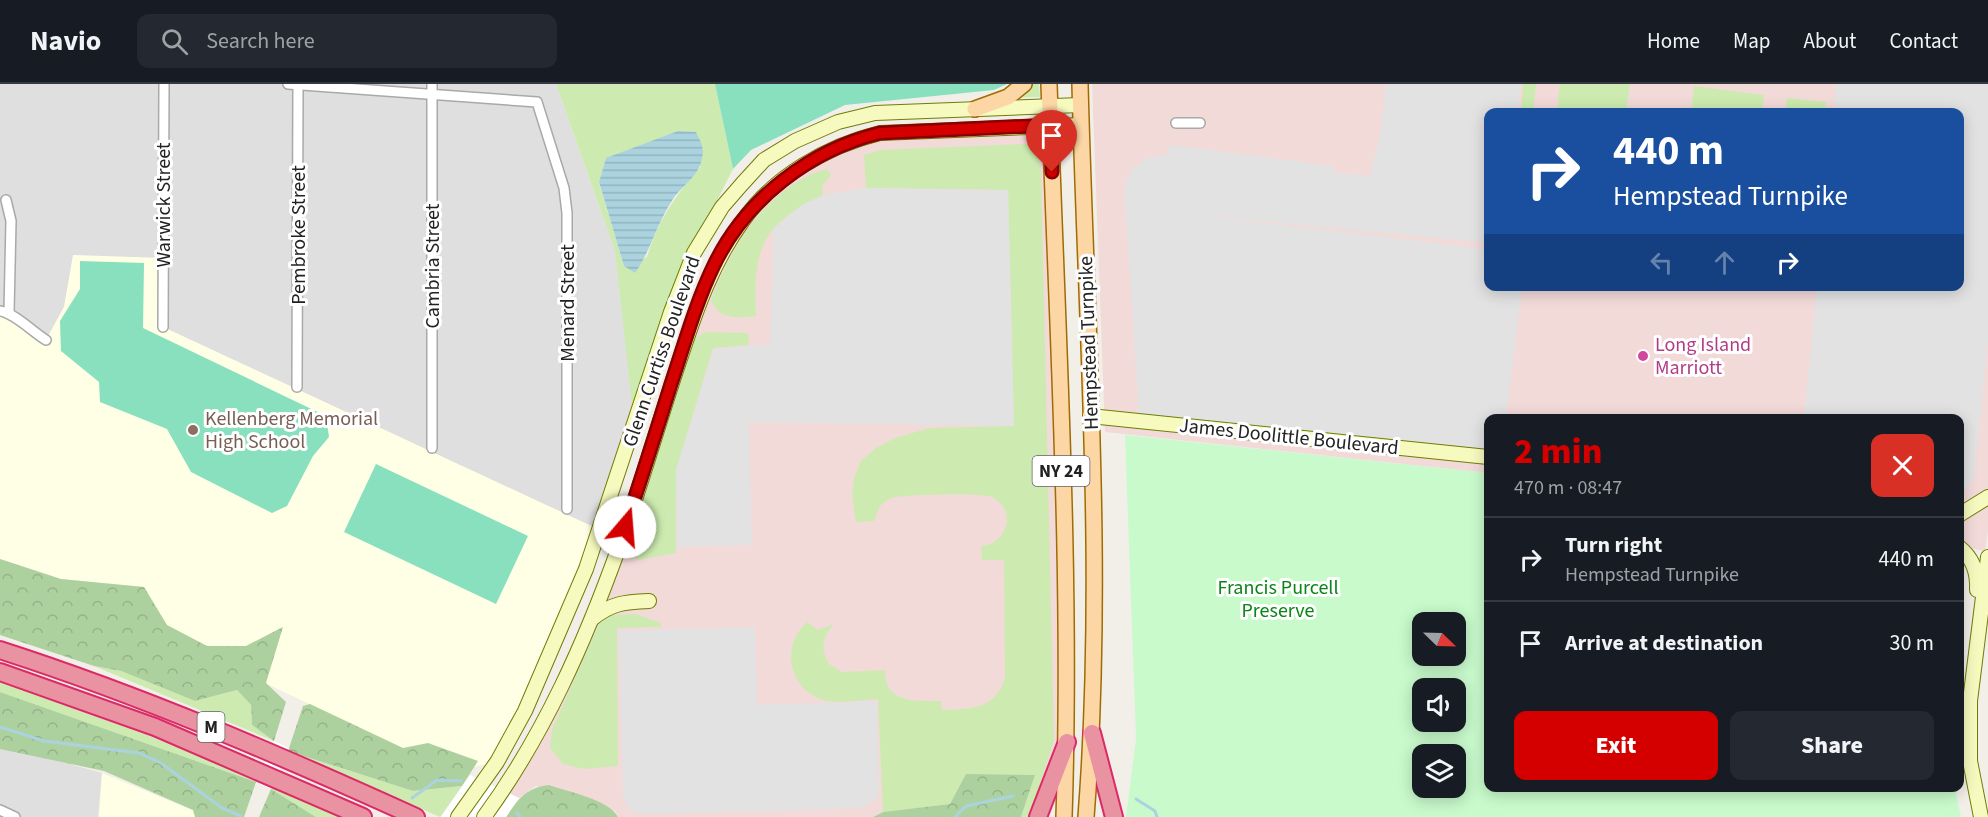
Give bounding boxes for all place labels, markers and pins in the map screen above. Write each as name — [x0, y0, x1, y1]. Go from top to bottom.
pin — [1026, 110, 1077, 172]
place label: Long Island Marriott — [1655, 331, 1751, 382]
marker: Long Island Marriott — [1636, 349, 1650, 363]
place label: Kellenberg Memorial High School — [205, 405, 378, 456]
marker: Kellenberg Memorial High School — [186, 423, 200, 437]

